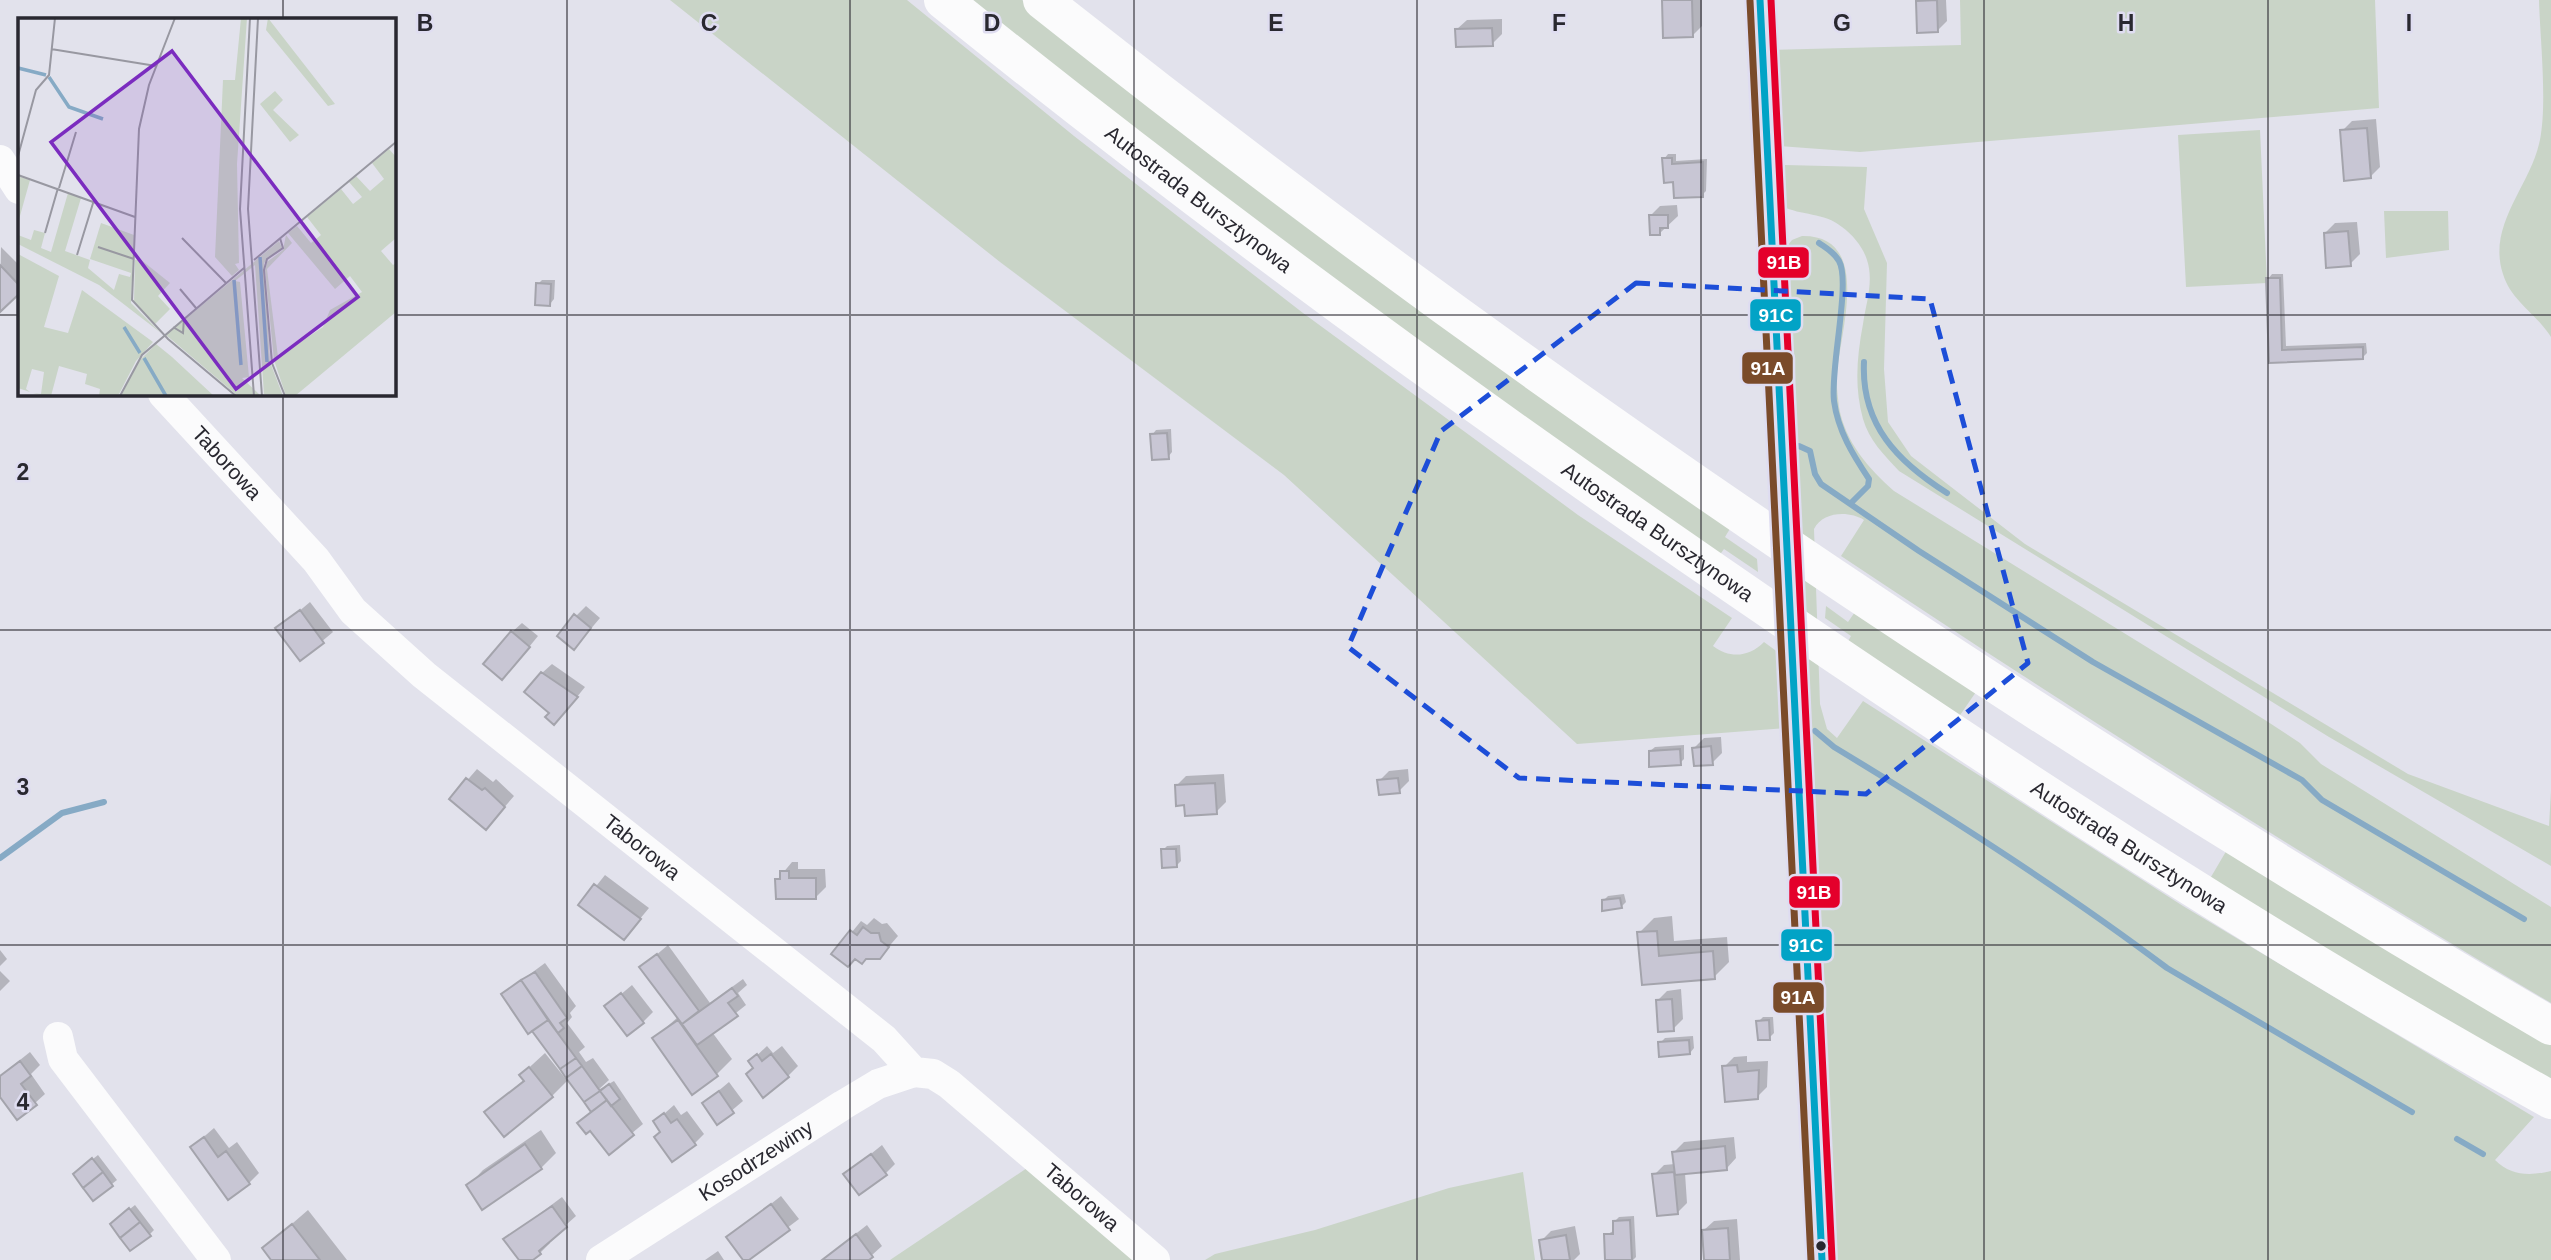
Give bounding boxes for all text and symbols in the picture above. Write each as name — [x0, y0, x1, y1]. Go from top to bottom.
text: B — [417, 10, 433, 36]
text: C — [701, 10, 717, 36]
text: D — [984, 10, 1000, 36]
text: E — [1268, 10, 1284, 36]
text: F — [1552, 10, 1566, 36]
text: G — [1833, 10, 1851, 36]
text: H — [2118, 10, 2134, 36]
text: I — [2406, 10, 2412, 36]
inset map — [18, 18, 396, 396]
street label: Autostrada Bursztynowa — [1101, 121, 1297, 277]
line badge: 91B — [1757, 246, 1810, 279]
text: 91B — [1767, 252, 1801, 273]
line badge: 91C — [1749, 298, 1802, 332]
text: 91C — [1759, 305, 1794, 326]
line badge: 91A — [1741, 351, 1794, 385]
text: 91A — [1751, 358, 1786, 379]
street label: Taborowa — [188, 421, 267, 504]
street label: Autostrada Bursztynowa — [1558, 457, 1758, 606]
text: 2 — [17, 459, 29, 485]
text: 3 — [17, 774, 29, 800]
street label: Autostrada Bursztynowa — [2027, 776, 2232, 917]
street label: Taborowa — [599, 810, 685, 884]
line badge: 91B — [1788, 875, 1841, 909]
text: 91B — [1797, 882, 1831, 903]
line badge: 91C — [1780, 928, 1833, 962]
text: 91C — [1789, 935, 1824, 956]
line badge: 91A — [1772, 981, 1825, 1014]
text: 91A — [1781, 987, 1816, 1008]
text: 4 — [17, 1089, 30, 1115]
street label: Kosodrzewiny — [694, 1115, 817, 1205]
street label: Taborowa — [1040, 1159, 1124, 1235]
unlabelled marker — [1814, 1239, 1828, 1253]

